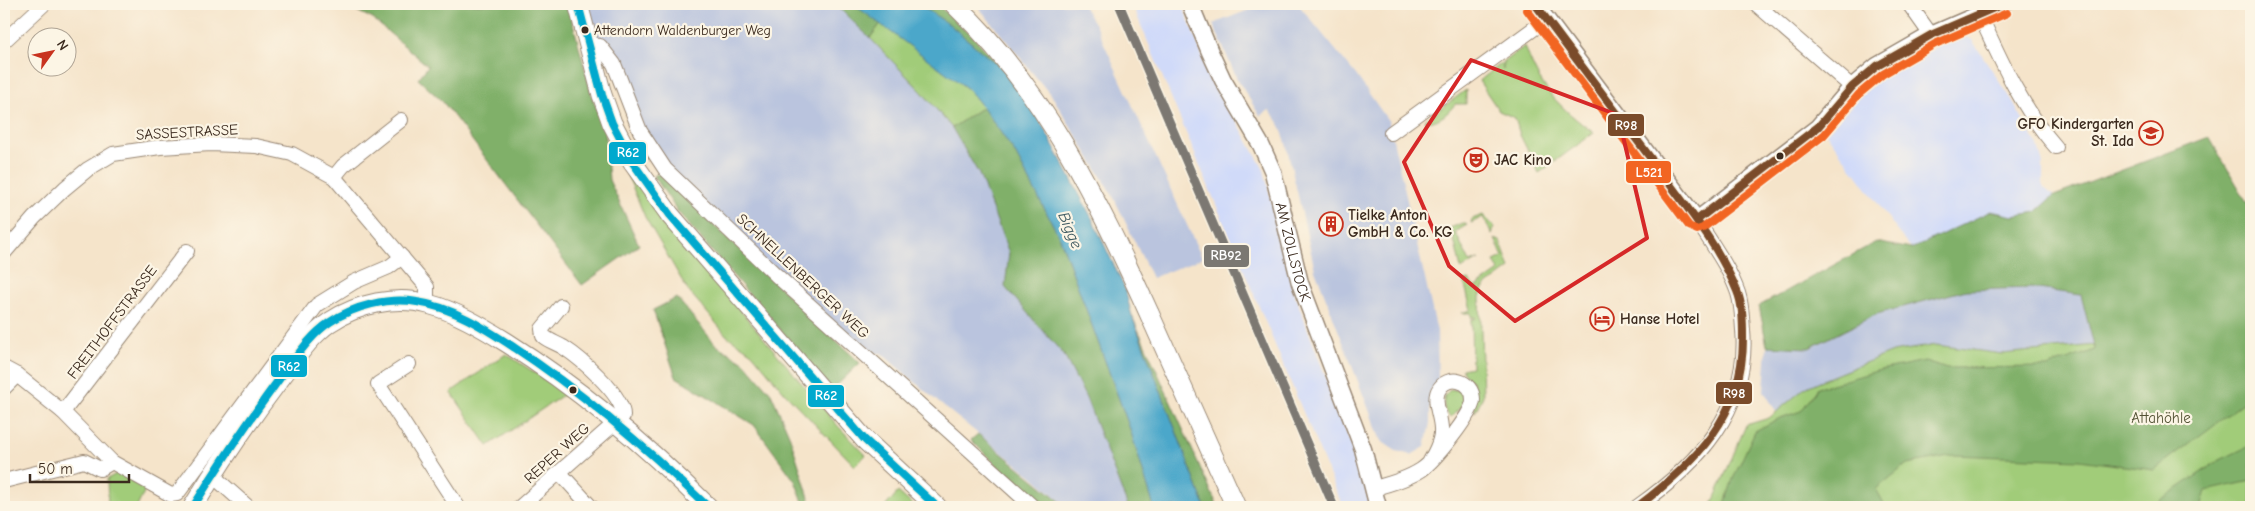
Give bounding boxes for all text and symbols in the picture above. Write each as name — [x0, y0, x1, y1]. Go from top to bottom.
place label: Attendorn Waldenburger Weg — [594, 22, 771, 39]
marker: Attendorn Waldenburger Weg — [580, 25, 590, 35]
north arrow — [28, 28, 78, 78]
text: N — [53, 37, 72, 54]
line badge: R98 — [1607, 113, 1645, 137]
place label: GFO Kindergarten St. Ida — [2017, 115, 2134, 150]
text: R98 — [1615, 117, 1637, 134]
street label: SASSESTRASSE — [136, 120, 238, 144]
school or university icon: GFO Kindergarten St. Ida — [2138, 120, 2164, 146]
line badge: R62 — [608, 141, 647, 165]
text: R62 — [617, 144, 639, 161]
theatre icon: JAC Kino — [1463, 147, 1489, 173]
place label: JAC Kino — [1494, 151, 1552, 169]
unlabelled marker — [1775, 151, 1785, 161]
line badge: L521 — [1625, 160, 1672, 184]
text: L521 — [1635, 164, 1663, 181]
street label: AM ZOLLSTOCK — [1272, 200, 1315, 304]
place label: Tielke Anton GmbH & Co. KG — [1348, 206, 1453, 241]
water label: Bigge — [1054, 209, 1086, 252]
street label: SCHNELLENBERGER WEG — [733, 210, 873, 342]
building icon: Tielke Anton GmbH & Co. KG — [1318, 211, 1344, 237]
line badge: RB92 — [1203, 244, 1250, 268]
text: RB92 — [1210, 247, 1242, 264]
street label: FREITHOFFSTRASSE — [63, 262, 161, 382]
hotel icon: Hanse Hotel — [1589, 306, 1615, 332]
place label: Hanse Hotel — [1620, 310, 1699, 328]
line badge: R62 — [270, 354, 308, 378]
text: R62 — [278, 358, 300, 375]
line badge: R98 — [1715, 381, 1753, 405]
line badge: R62 — [807, 384, 845, 408]
unlabelled marker — [568, 385, 578, 395]
text: R98 — [1723, 385, 1745, 402]
text: R62 — [815, 387, 837, 404]
park label: Attahöhle — [2131, 409, 2191, 427]
street label: REPER WEG — [520, 419, 594, 487]
scale bar — [30, 451, 129, 483]
text: 50 m — [38, 460, 73, 478]

